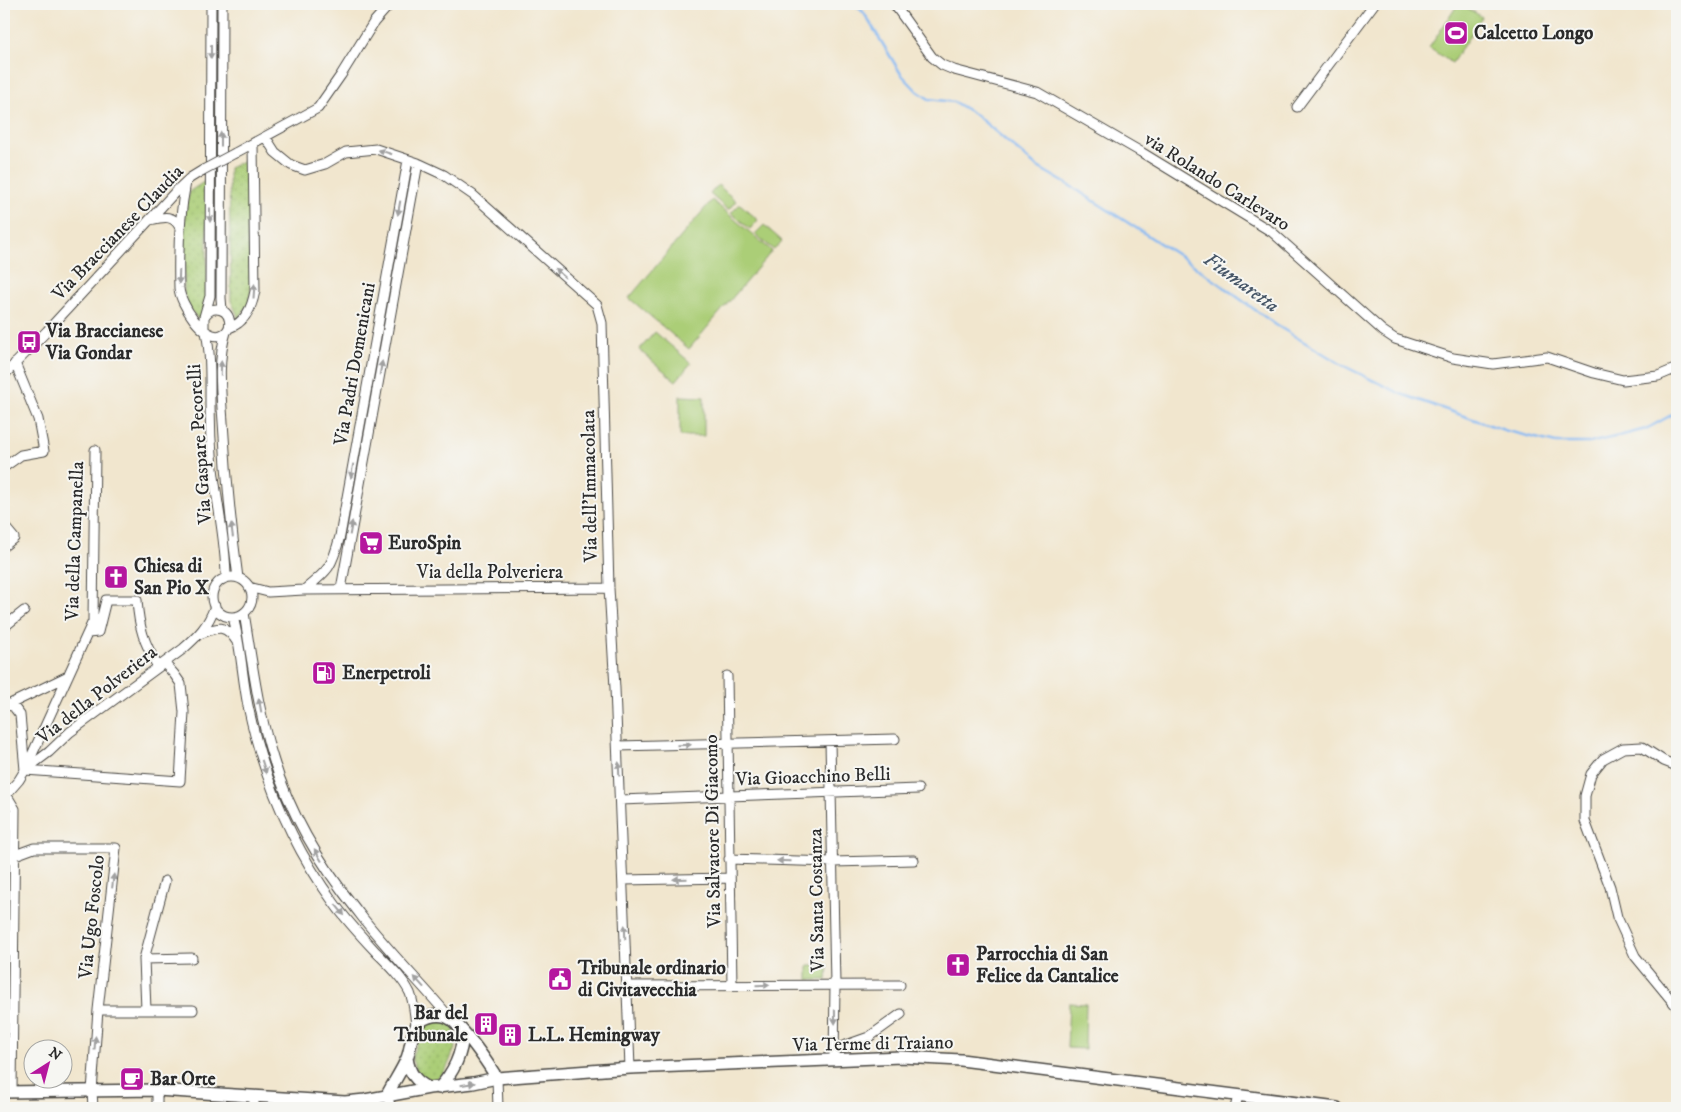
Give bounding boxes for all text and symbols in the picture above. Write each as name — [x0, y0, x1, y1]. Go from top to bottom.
sports icon: Calcetto Longo — [1443, 20, 1469, 46]
place label: Calcetto Longo — [1474, 22, 1593, 45]
one-way arrow — [207, 45, 215, 61]
street label: via Rolando Carlevaro — [1139, 127, 1294, 236]
one-way arrow — [217, 131, 225, 147]
one-way arrow — [377, 148, 392, 156]
street label: Via Braccianese Claudia — [47, 160, 189, 306]
one-way arrow — [395, 200, 403, 216]
one-way arrow — [206, 207, 214, 223]
water label: Fiumaretta — [1198, 247, 1284, 319]
one-way arrow — [554, 267, 567, 278]
one-way arrow — [175, 269, 183, 285]
street label: Via Padri Domenicani — [329, 281, 381, 448]
one-way arrow — [250, 282, 258, 298]
place label: Via Braccianese Via Gondar — [45, 320, 163, 365]
bus stop icon: Via Braccianese Via Gondar — [16, 329, 42, 355]
one-way arrow — [217, 360, 225, 376]
one-way arrow — [377, 360, 385, 376]
street label: Via Gaspare Pecorelli — [183, 363, 217, 526]
street label: Via dell'Immacolata — [577, 410, 603, 563]
street label: Via della Campanella — [61, 461, 89, 622]
one-way arrow — [347, 464, 355, 480]
one-way arrow — [348, 520, 356, 536]
one-way arrow — [228, 521, 236, 537]
supermarket icon: EuroSpin — [358, 530, 384, 556]
place label: EuroSpin — [388, 532, 462, 555]
place label: Chiesa di San Pio X — [134, 555, 209, 600]
street label: Via della Polveriera — [416, 561, 563, 584]
church icon: Chiesa di San Pio X — [103, 564, 129, 590]
street label: Via della Polveriera — [31, 641, 162, 750]
fuel station icon: Enerpetroli — [311, 660, 337, 686]
place label: Enerpetroli — [342, 662, 431, 685]
one-way arrow — [255, 697, 263, 713]
street label: Via Salvatore Di Giacomo — [700, 734, 726, 929]
one-way arrow — [676, 740, 692, 748]
one-way arrow — [261, 759, 268, 774]
one-way arrow — [614, 761, 622, 777]
street label: Via Gioacchino Belli — [734, 763, 891, 791]
street label: Via Santa Costanza — [804, 828, 830, 973]
one-way arrow — [314, 849, 323, 862]
street label: Via Ugo Foscolo — [74, 854, 110, 981]
one-way arrow — [776, 856, 792, 864]
one-way arrow — [109, 873, 117, 889]
one-way arrow — [672, 875, 688, 883]
one-way arrow — [334, 903, 345, 916]
one-way arrow — [621, 923, 629, 939]
place label: Parrocchia di San Felice da Cantalice — [976, 943, 1119, 988]
church icon: Parrocchia di San Felice da Cantalice — [945, 952, 971, 978]
place label: Tribunale ordinario di Civitavecchia — [577, 957, 726, 1002]
public building icon: Tribunale ordinario di Civitavecchia — [547, 966, 573, 992]
one-way arrow — [414, 976, 425, 989]
one-way arrow — [755, 981, 771, 989]
place label: Bar del Tribunale — [393, 1002, 468, 1047]
one-way arrow — [831, 1009, 839, 1025]
building icon: Bar del Tribunale — [473, 1011, 499, 1037]
building icon: L.L. Hemingway — [497, 1022, 523, 1048]
place label: L.L. Hemingway — [528, 1024, 661, 1047]
street label: Via Terme di Traiano — [792, 1031, 953, 1057]
one-way arrow — [92, 1034, 100, 1050]
north arrow — [22, 1040, 72, 1090]
text: N — [45, 1044, 65, 1065]
cafe icon: Bar Orte — [119, 1066, 145, 1092]
place label: Bar Orte — [150, 1068, 216, 1091]
one-way arrow — [461, 1079, 477, 1087]

